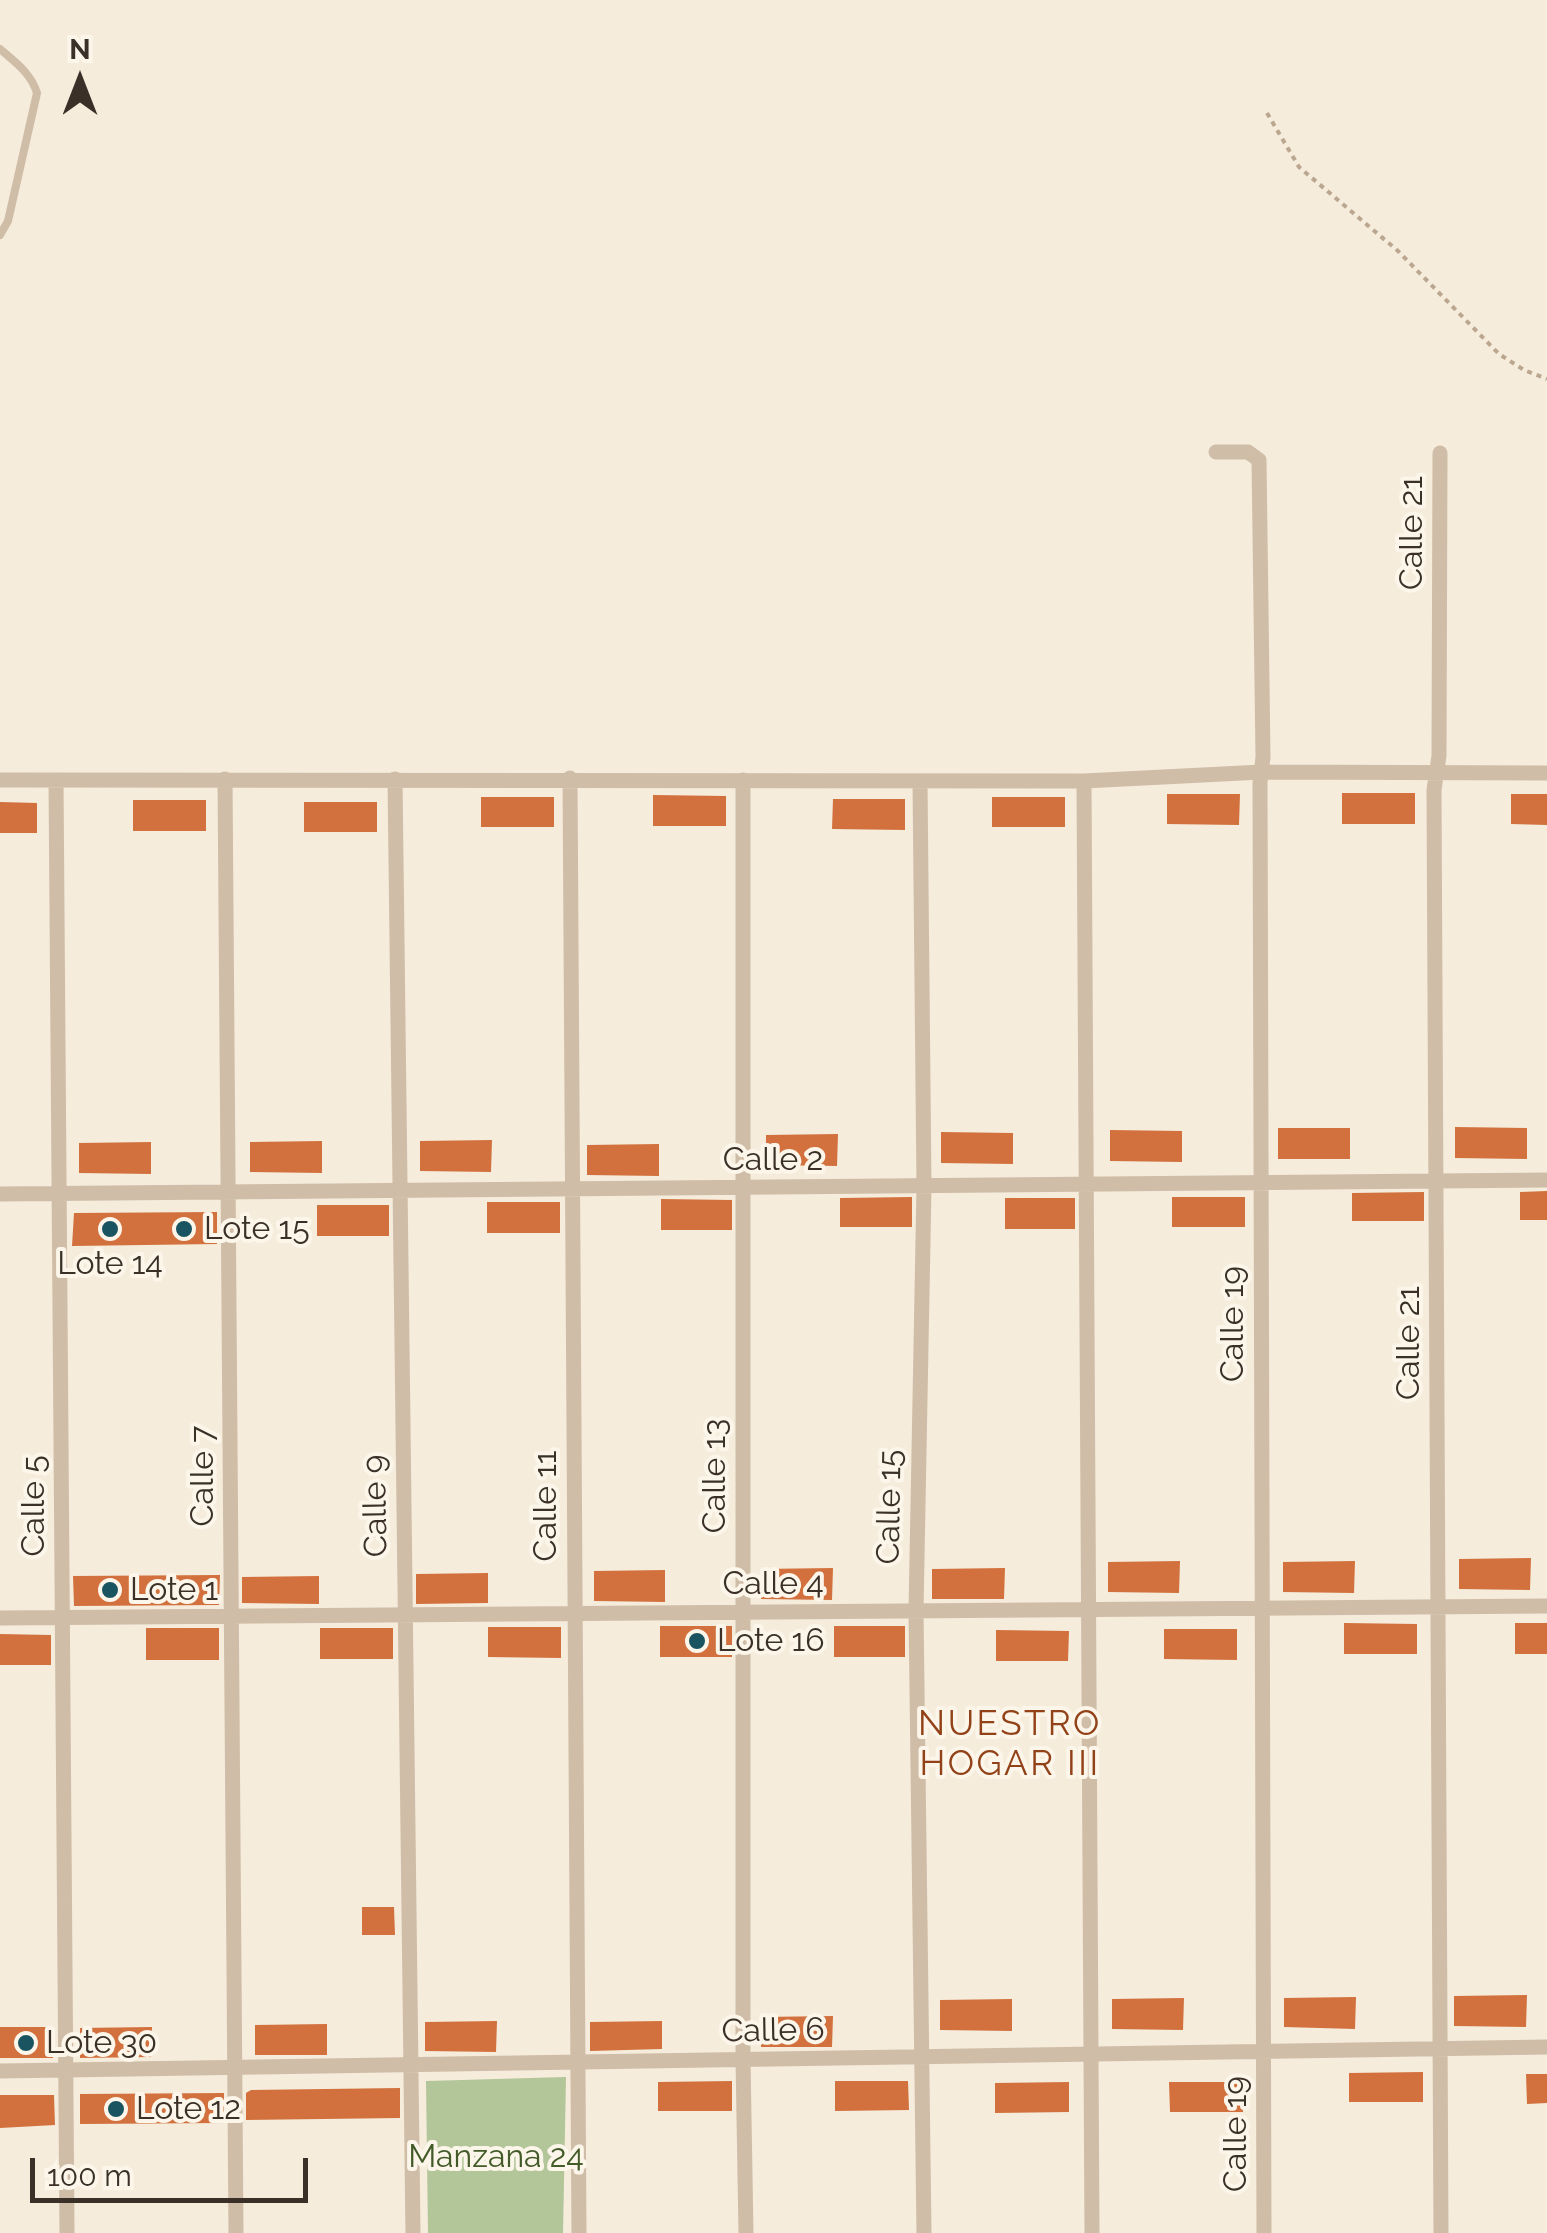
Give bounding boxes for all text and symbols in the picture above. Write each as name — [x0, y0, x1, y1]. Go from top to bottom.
north arrow — [30, 30, 130, 130]
text: N — [69, 33, 91, 66]
street label: Calle 21 — [1393, 476, 1431, 590]
street label: Calle 2 — [723, 1141, 823, 1179]
place label: Lote 15 — [204, 1210, 310, 1248]
marker: Lote 14 — [99, 1218, 121, 1240]
marker: Lote 15 — [173, 1218, 195, 1240]
place label: Lote 14 — [57, 1245, 163, 1283]
street label: Calle 19 — [1214, 1266, 1252, 1382]
street label: Calle 21 — [1390, 1286, 1428, 1400]
street label: Calle 13 — [696, 1419, 734, 1533]
street label: Calle 7 — [184, 1426, 222, 1526]
street label: Calle 15 — [870, 1449, 910, 1565]
street label: Calle 11 — [527, 1450, 565, 1562]
street label: Calle 9 — [356, 1454, 396, 1558]
street label: Calle 5 — [15, 1455, 53, 1557]
street label: Calle 4 — [722, 1565, 824, 1603]
place label: Lote 1 — [130, 1571, 218, 1609]
marker: Lote 1 — [99, 1579, 121, 1601]
place label: Lote 16 — [717, 1622, 824, 1660]
marker: Lote 16 — [686, 1630, 708, 1652]
district label: NUESTRO HOGAR III — [918, 1703, 1102, 1785]
street label: Calle 6 — [721, 2011, 825, 2051]
place label: Lote 30 — [46, 2024, 157, 2062]
marker: Lote 30 — [15, 2032, 37, 2054]
street label: Calle 19 — [1217, 2076, 1255, 2192]
place label: Lote 12 — [136, 2090, 241, 2128]
marker: Lote 12 — [105, 2098, 127, 2120]
scale bar — [35, 2138, 312, 2200]
park label: Manzana 24 — [408, 2138, 584, 2176]
text: 100 m — [47, 2158, 132, 2193]

